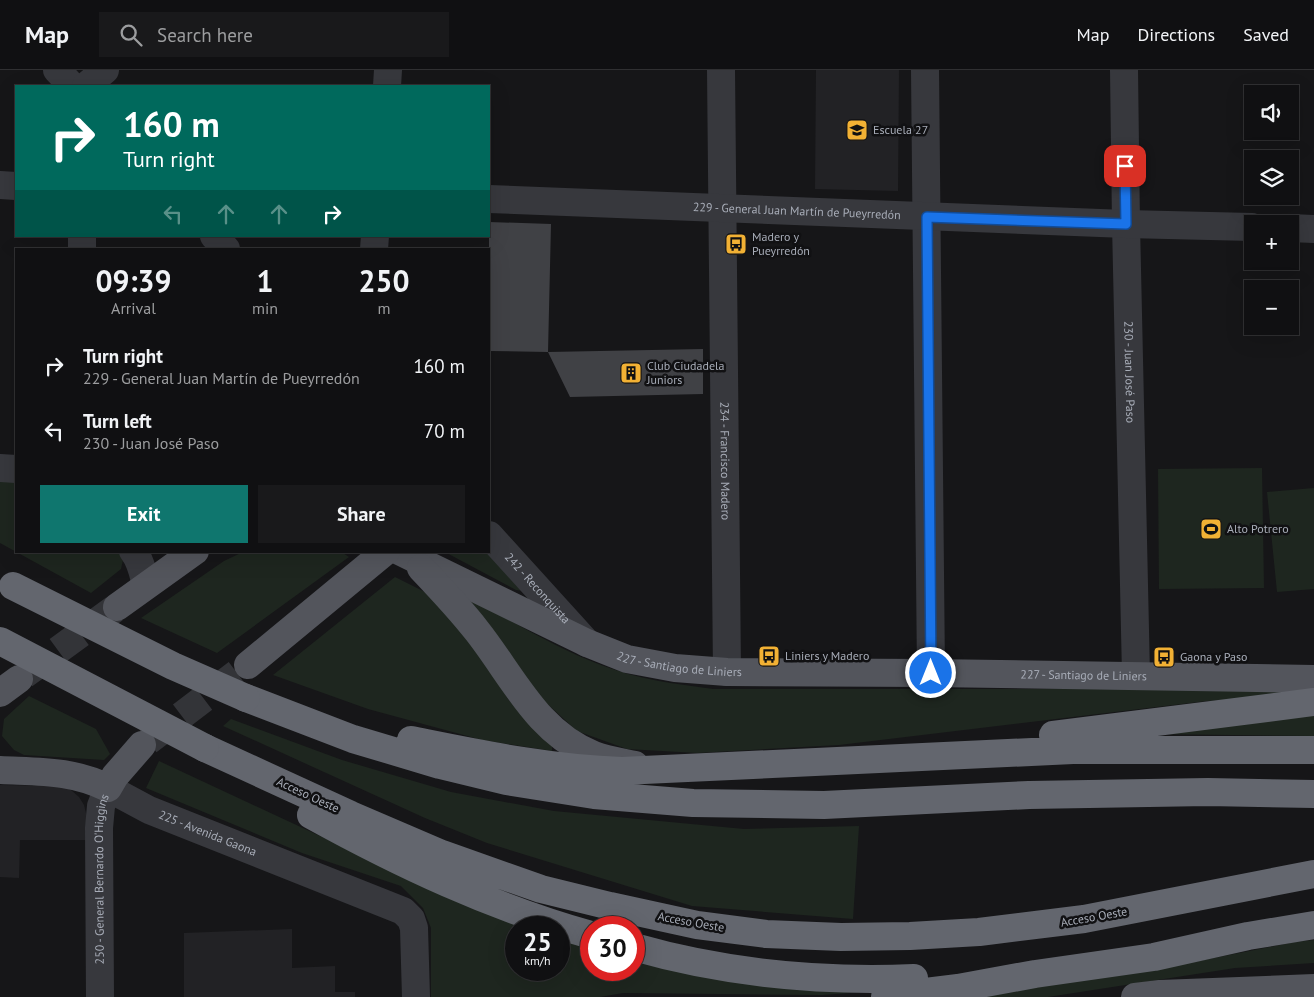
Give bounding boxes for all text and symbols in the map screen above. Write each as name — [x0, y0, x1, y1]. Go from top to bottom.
search box — [99, 12, 449, 57]
text: Map — [25, 19, 69, 50]
icon: search — [117, 21, 145, 49]
text: Search here — [157, 23, 253, 47]
text: Map — [1077, 23, 1109, 46]
text: Directions — [1137, 23, 1215, 46]
text: Saved — [1243, 23, 1289, 46]
map controls — [1244, 85, 1299, 335]
button: sound — [1244, 85, 1299, 140]
text: 160 m — [123, 101, 220, 147]
icon: right — [40, 105, 105, 170]
school or university icon: Escuela 27 — [845, 118, 869, 142]
place label: Escuela 27 — [873, 122, 928, 137]
text: Turn right — [123, 145, 215, 173]
pin — [1104, 145, 1146, 187]
button: layers — [1244, 150, 1299, 205]
icon: arrive — [1111, 152, 1139, 180]
street label: 229 - General Juan Martín de Pueyrredón — [693, 199, 901, 222]
icon: left — [159, 200, 187, 228]
icon: ahead — [212, 200, 240, 228]
icon: ahead — [265, 200, 293, 228]
icon: right — [318, 200, 346, 228]
button: + — [1244, 215, 1299, 270]
place label: Madero y Pueyrredón — [752, 229, 810, 258]
bus stop icon: Madero y Pueyrredón — [724, 232, 748, 256]
text: 09:39 — [95, 261, 172, 300]
text: 1 — [257, 261, 274, 300]
text: 250 — [358, 261, 410, 300]
button: − — [1244, 280, 1299, 335]
text: Arrival — [111, 298, 156, 318]
text: min — [252, 298, 278, 318]
text: m — [378, 298, 391, 318]
street label: 230 - Juan José Paso — [1121, 321, 1138, 423]
text: Turn right — [83, 344, 163, 368]
icon: right — [40, 352, 68, 380]
text: 160 m — [413, 354, 465, 378]
place label: Club Ciudadela Juniors — [646, 358, 725, 387]
building icon: Club Ciudadela Juniors — [619, 361, 643, 385]
text: 229 - General Juan Martín de Pueyrredón — [83, 368, 360, 388]
street label: 234 - Francisco Madero — [717, 402, 733, 520]
text: Turn left — [83, 409, 152, 433]
icon: left — [40, 417, 68, 445]
text: 70 m — [424, 419, 465, 443]
text: 230 - Juan José Paso — [83, 433, 219, 453]
button: Exit — [40, 485, 248, 543]
button: Share — [258, 485, 465, 543]
sports icon: Alto Potrero — [1199, 517, 1223, 541]
place label: Alto Potrero — [1227, 521, 1289, 536]
street label: 242 - Reconquista — [502, 549, 574, 627]
bus stop icon: Liniers y Madero — [757, 644, 781, 668]
bus stop icon: Gaona y Paso — [1152, 645, 1176, 669]
position arrow — [904, 646, 956, 698]
street label: 227 - Santiago de Liniers — [615, 648, 742, 679]
place label: Liniers y Madero — [785, 648, 869, 663]
place label: Gaona y Paso — [1180, 649, 1247, 664]
street label: 227 - Santiago de Liniers — [1020, 666, 1147, 683]
street label: Acceso Oeste — [275, 774, 342, 816]
street label: 250 - General Bernardo O'Higgins — [91, 792, 112, 964]
street label: 225 - Avenida Gaona — [157, 807, 259, 859]
street label: Acceso Oeste — [1059, 903, 1128, 930]
street label: Acceso Oeste — [657, 908, 726, 935]
speed limit sign: 30 — [580, 916, 645, 981]
text: 25 — [523, 926, 552, 958]
text: km/h — [524, 953, 551, 968]

